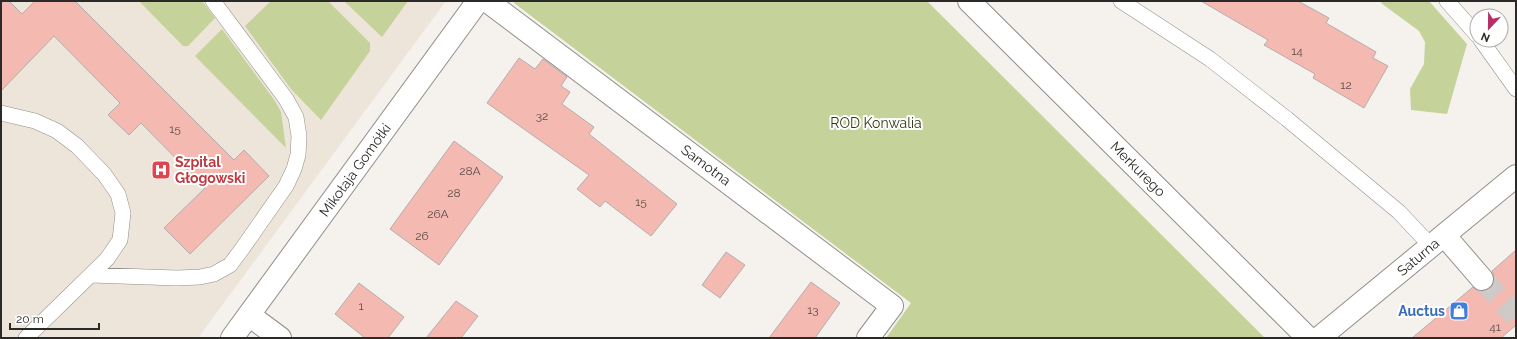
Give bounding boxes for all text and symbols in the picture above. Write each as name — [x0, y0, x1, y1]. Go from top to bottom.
north arrow — [1469, 8, 1509, 48]
text: N — [1479, 29, 1492, 44]
house number: 14 — [1291, 44, 1303, 58]
house number: 12 — [1340, 78, 1352, 92]
house number: 32 — [536, 109, 548, 123]
park label: ROD Konwalia — [830, 115, 922, 131]
street label: Mikołaja Gomółki — [316, 120, 394, 220]
house number: 15 — [169, 122, 181, 136]
street label: Merkurego — [1107, 138, 1169, 200]
street label: Samotna — [678, 141, 734, 189]
place label: Szpital Głogowski — [175, 154, 245, 186]
hospital icon: Szpital Głogowski — [150, 159, 172, 181]
house number: 28A — [459, 164, 481, 178]
house number: 28 — [447, 186, 461, 200]
house number: 15 — [635, 195, 647, 209]
house number: 26A — [427, 207, 449, 221]
house number: 26 — [415, 229, 429, 243]
street label: Saturna — [1394, 235, 1442, 279]
house number: 1 — [358, 299, 364, 313]
shop icon: Auctus — [1448, 300, 1470, 322]
house number: 13 — [807, 303, 819, 317]
place label: Auctus — [1398, 303, 1445, 319]
scale bar — [10, 305, 99, 331]
text: 20 m — [16, 312, 44, 326]
house number: 41 — [1489, 320, 1501, 334]

